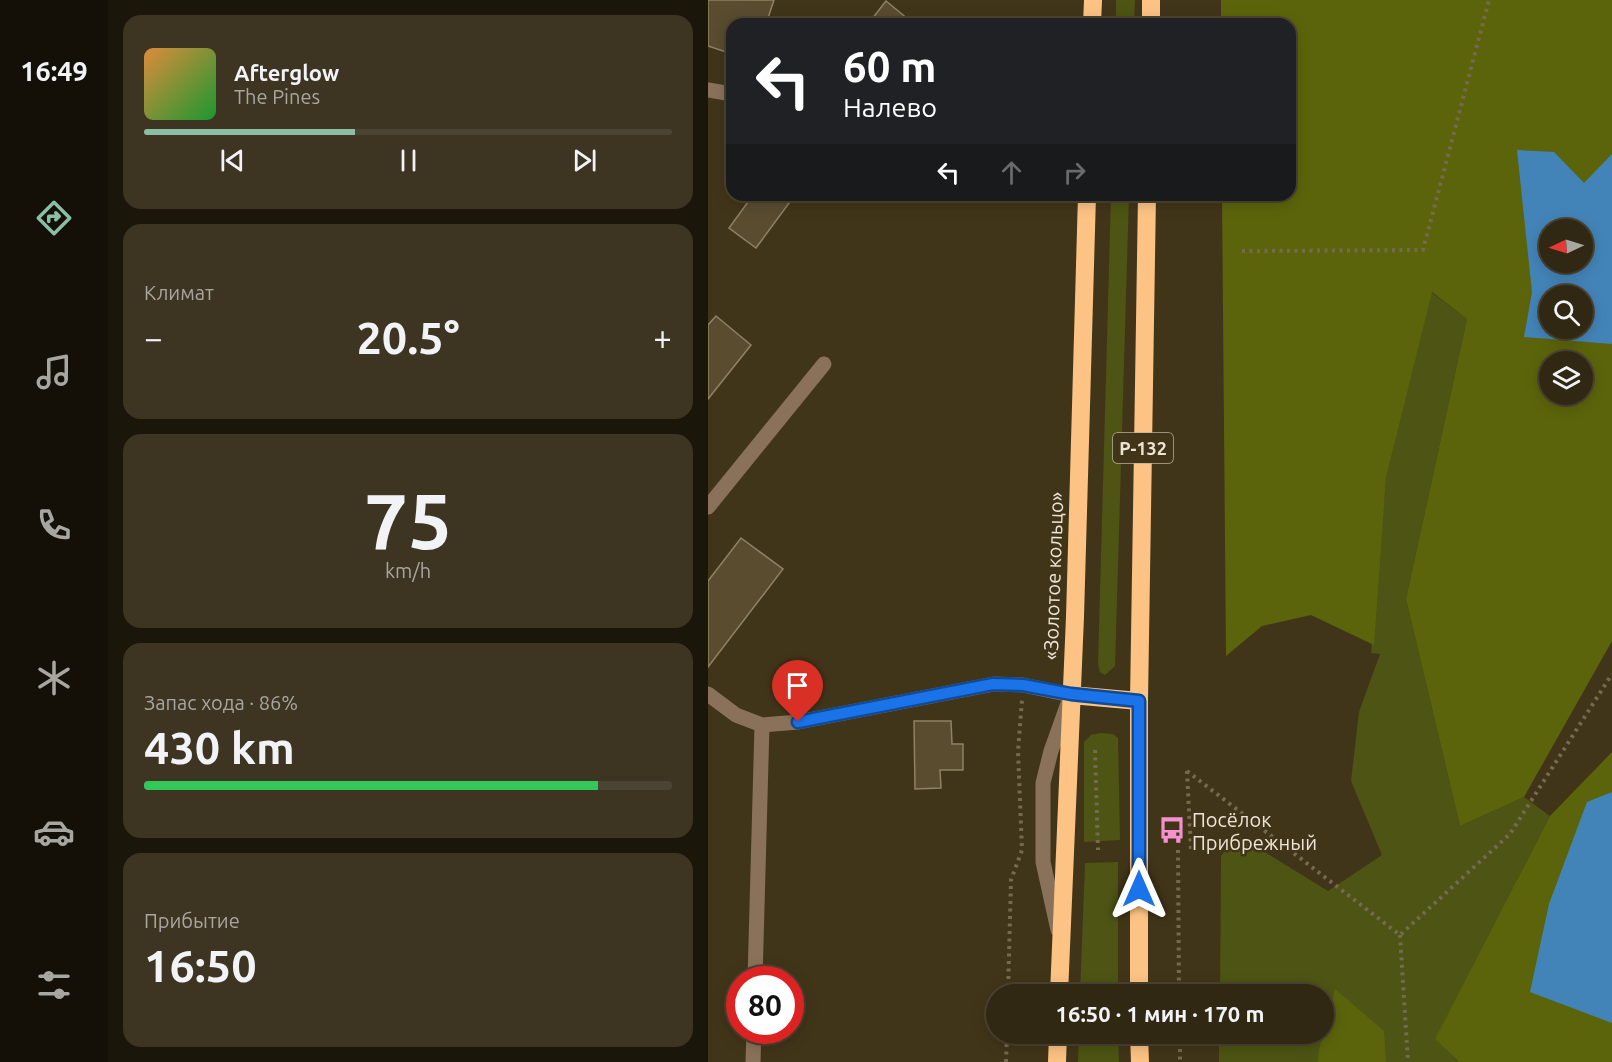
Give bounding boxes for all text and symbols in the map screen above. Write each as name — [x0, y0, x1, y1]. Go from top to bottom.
icon: left — [744, 42, 822, 120]
text: 60 m — [843, 43, 937, 90]
text: 16:49 — [20, 56, 88, 86]
text: Afterglow — [234, 60, 339, 85]
text: The Pines — [234, 85, 320, 108]
text: Налево — [843, 92, 937, 122]
icon: previous — [216, 144, 249, 177]
icon: pause — [392, 144, 425, 177]
icon: next — [568, 144, 601, 177]
icon: left — [932, 156, 965, 189]
icon: ahead — [995, 156, 1028, 189]
icon: right — [1058, 156, 1091, 189]
icon: directions — [33, 197, 75, 239]
north arrow — [1539, 219, 1593, 273]
map controls — [1539, 219, 1593, 405]
text: Климат — [144, 281, 214, 304]
button: search — [1539, 285, 1593, 339]
text: 20.5° — [356, 312, 460, 363]
text: − — [144, 319, 163, 356]
text: + — [653, 319, 672, 356]
icon: music — [33, 351, 75, 393]
button: layers — [1539, 351, 1593, 405]
road number: Р-132 — [1113, 433, 1173, 463]
text: 75 — [364, 476, 452, 564]
street label: «Золотое кольцо» — [1039, 492, 1067, 660]
icon: phone — [33, 504, 75, 546]
text: km/h — [385, 559, 431, 582]
icon: climate — [33, 657, 75, 699]
pin — [772, 660, 823, 722]
icon: arrive — [781, 669, 814, 702]
text: Запас хода · 86% — [144, 691, 298, 714]
text: 430 km — [144, 722, 295, 773]
place label: Посёлок Прибрежный — [1192, 808, 1317, 854]
icon: car — [33, 811, 75, 853]
bus stop icon: Посёлок Прибрежный — [1157, 815, 1187, 845]
position arrow — [1107, 857, 1171, 921]
text: Прибытие — [144, 909, 240, 932]
text: 16:50 — [144, 940, 257, 991]
icon: filters — [33, 964, 75, 1006]
speed limit sign: 80 — [726, 966, 804, 1044]
text: 16:50 · 1 мин · 170 m — [1056, 1001, 1264, 1026]

